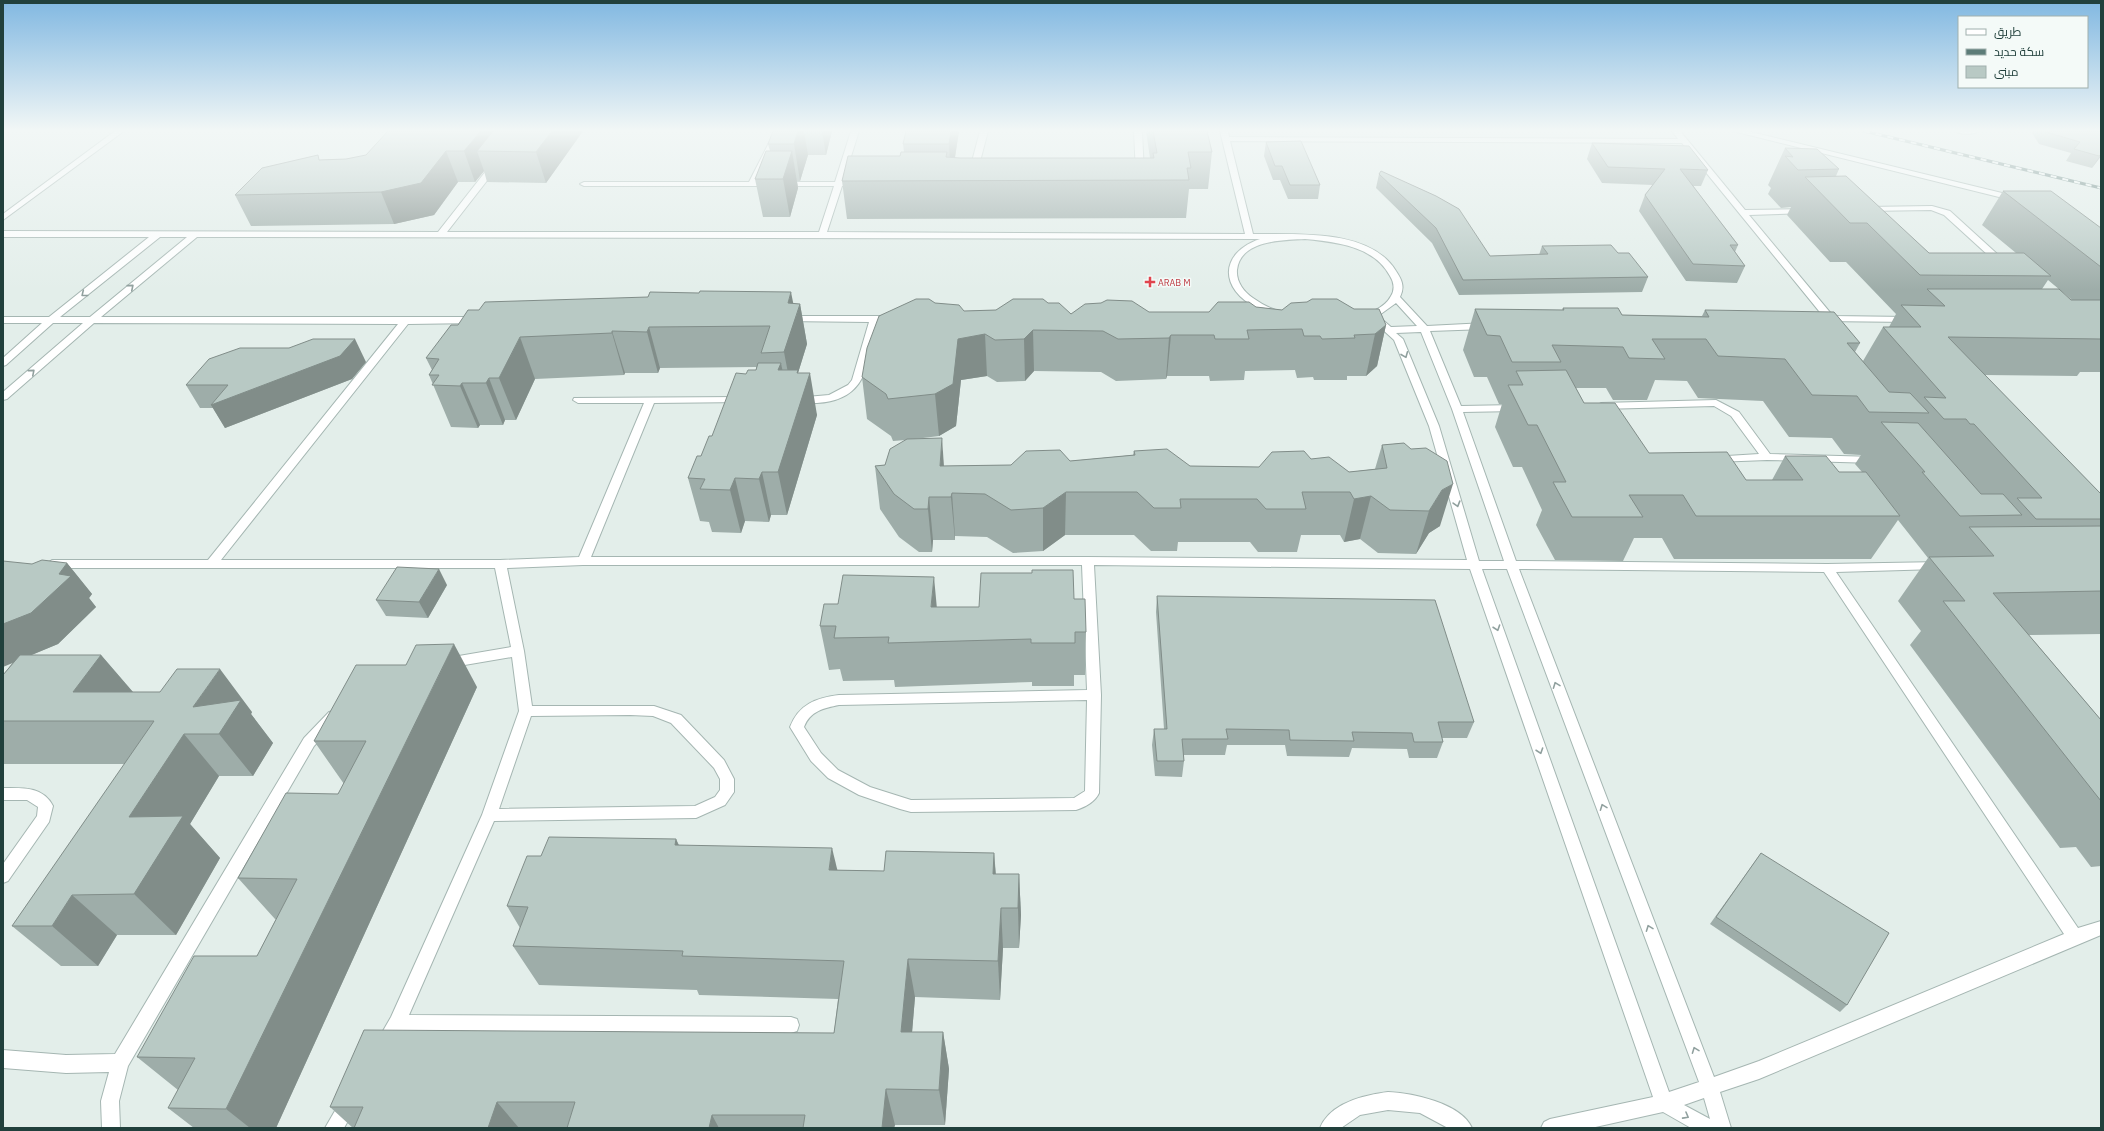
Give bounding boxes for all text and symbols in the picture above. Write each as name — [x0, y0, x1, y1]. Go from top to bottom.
legend — [1958, 16, 2088, 88]
text: طريق — [1994, 24, 2022, 39]
text: سكة حديد — [1994, 44, 2044, 59]
text: مبنى — [1994, 64, 2019, 79]
marker: ARAB M — [1145, 277, 1155, 287]
place label: ARAB M — [1158, 277, 1191, 288]
one-way arrow — [127, 285, 134, 292]
one-way arrow — [82, 289, 89, 296]
one-way arrow — [1400, 352, 1408, 359]
one-way arrow — [28, 369, 35, 376]
one-way arrow — [1452, 501, 1461, 508]
one-way arrow — [1492, 624, 1500, 631]
one-way arrow — [1553, 682, 1561, 689]
one-way arrow — [1535, 747, 1543, 754]
one-way arrow — [1599, 804, 1607, 811]
one-way arrow — [1645, 925, 1653, 932]
one-way arrow — [1692, 1046, 1700, 1053]
one-way arrow — [1682, 1111, 1689, 1118]

